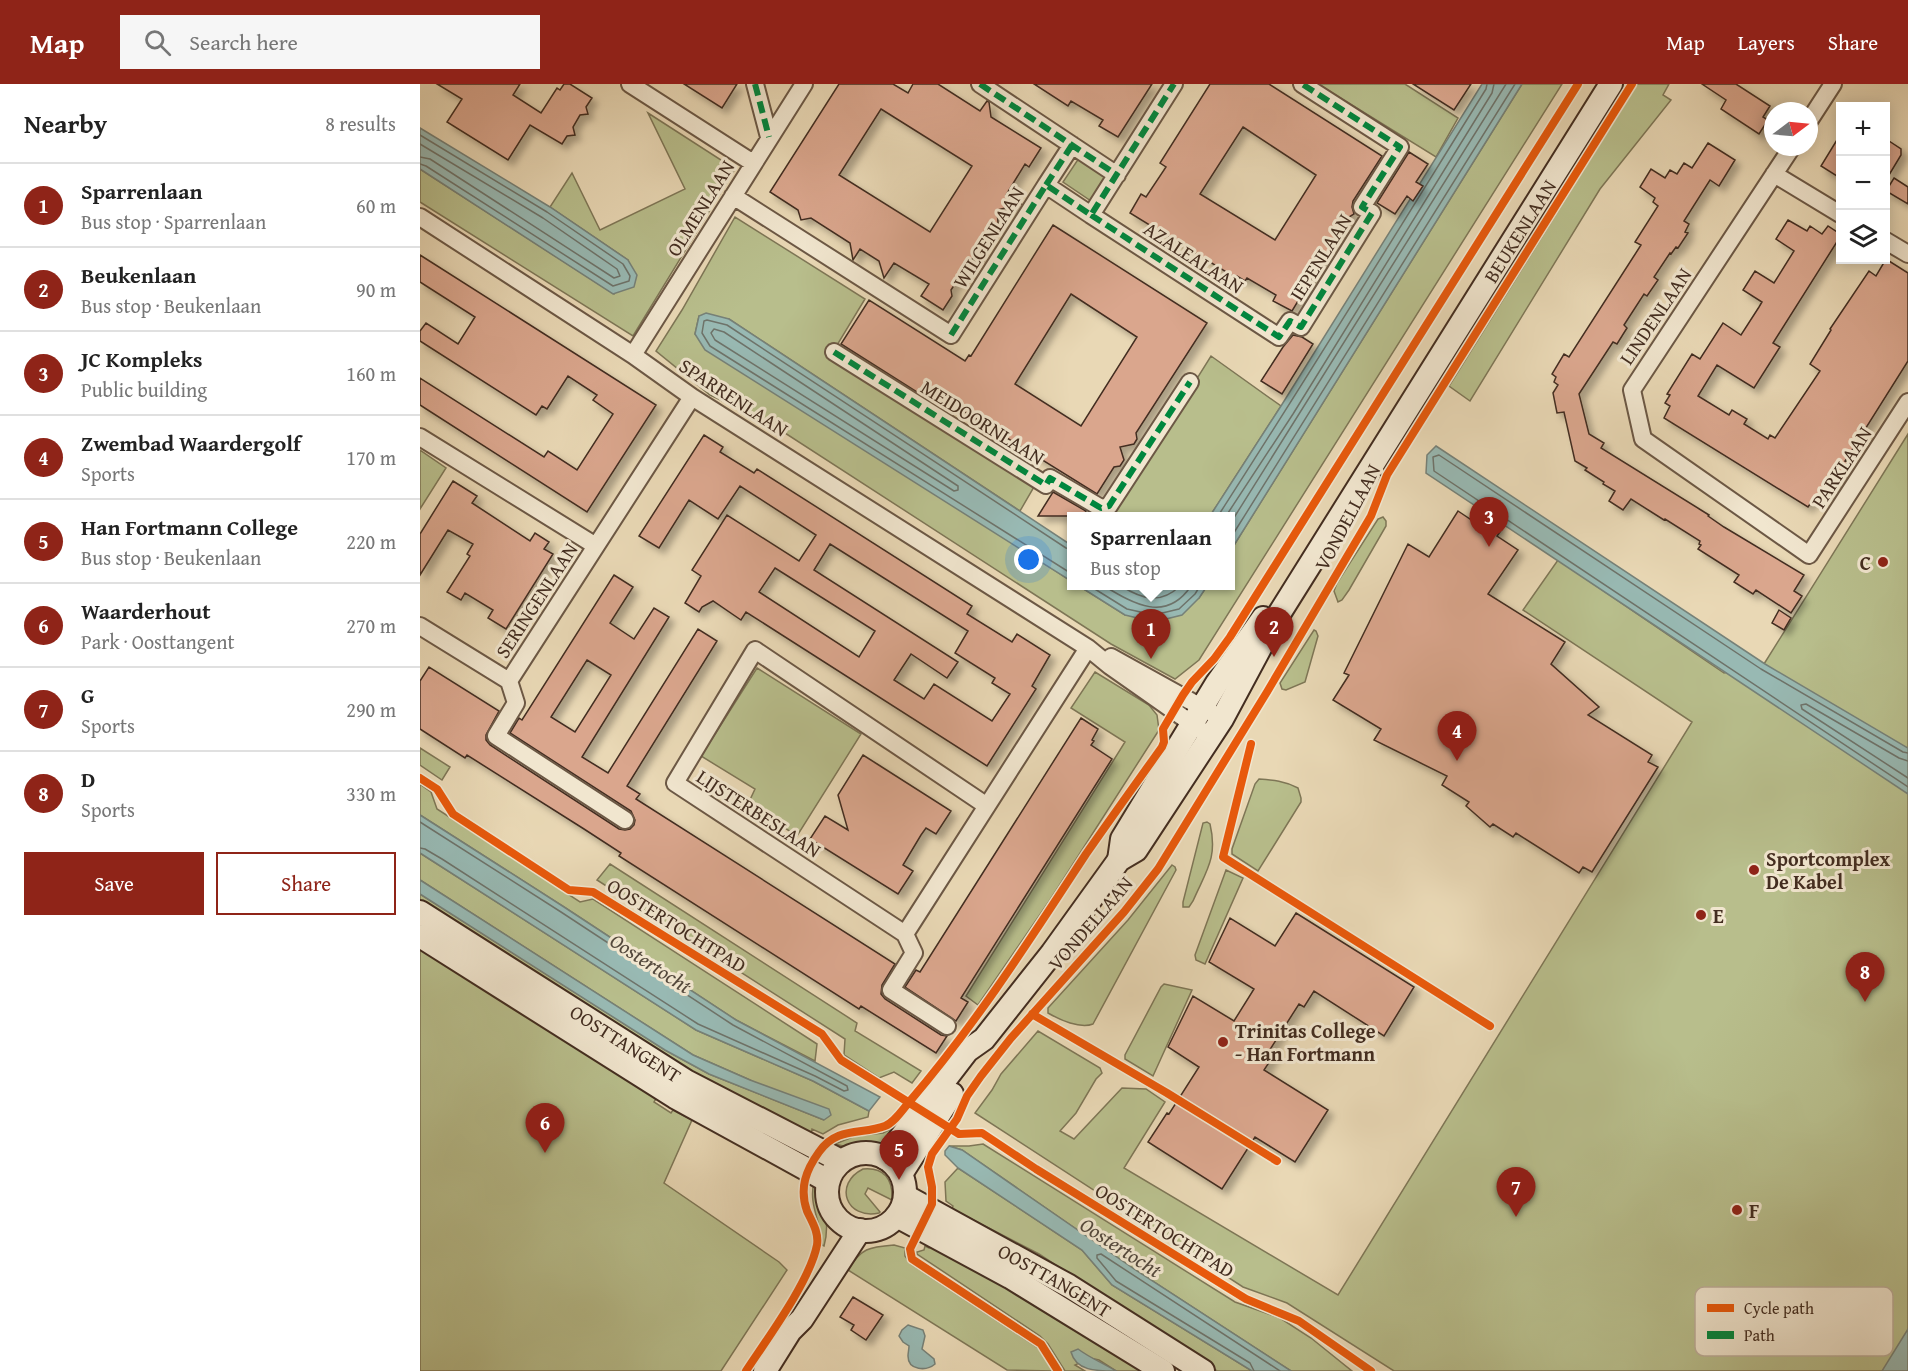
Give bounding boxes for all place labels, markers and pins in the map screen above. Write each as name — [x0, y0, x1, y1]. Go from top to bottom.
pin: 3 — [1470, 498, 1508, 547]
place label: C — [1860, 548, 1871, 577]
marker: C — [1876, 555, 1890, 569]
pin: 2 — [1254, 608, 1294, 657]
pin: 1 — [1132, 610, 1170, 659]
pin: 4 — [1438, 712, 1476, 761]
place label: Sportcomplex De Kabel — [1766, 844, 1890, 896]
marker: Sportcomplex De Kabel — [1747, 863, 1761, 877]
place label: E — [1713, 901, 1724, 930]
marker: E — [1694, 908, 1708, 922]
pin: 8 — [1846, 952, 1884, 1002]
place label: Trinitas College - Han Fortmann — [1235, 1016, 1376, 1068]
marker: Trinitas College - Han Fortmann — [1216, 1035, 1230, 1049]
pin: 6 — [526, 1104, 564, 1153]
pin: 5 — [880, 1130, 918, 1180]
pin: 7 — [1496, 1168, 1536, 1217]
place label: F — [1749, 1196, 1759, 1225]
marker: F — [1730, 1203, 1744, 1217]

